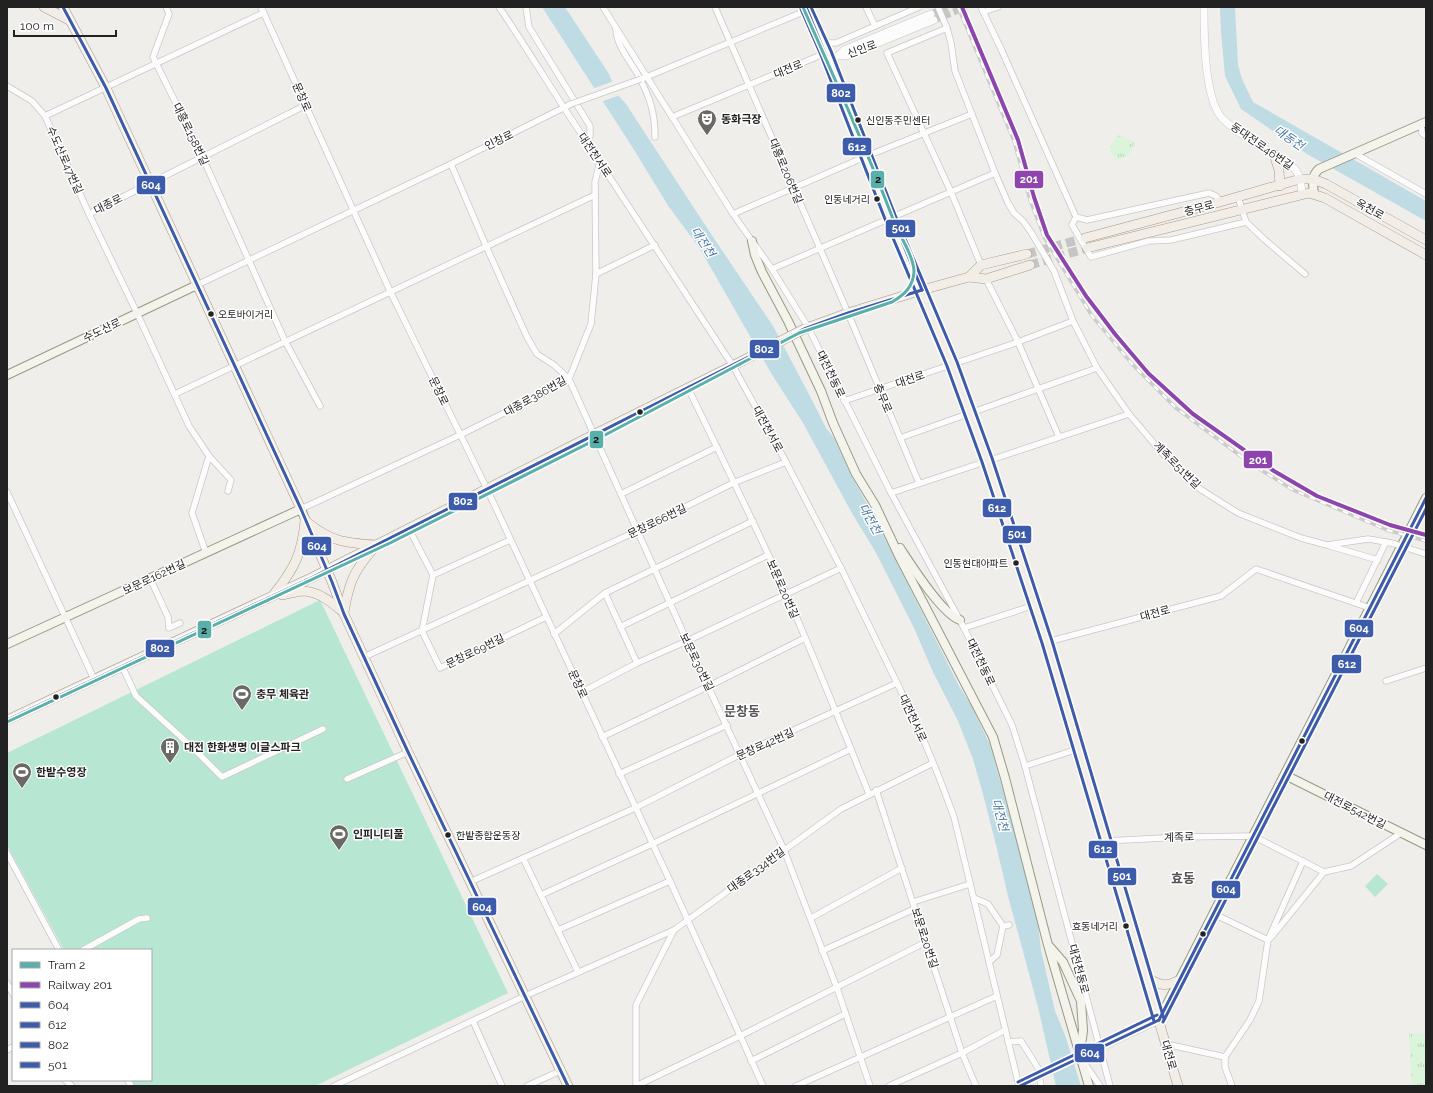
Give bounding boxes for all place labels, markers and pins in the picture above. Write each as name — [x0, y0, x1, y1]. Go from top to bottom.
theatre icon: 동화극장 — [696, 108, 718, 136]
place label: 동화극장 — [721, 113, 761, 126]
marker: 신인동주민센터 — [853, 115, 863, 125]
place label: 신인동주민센터 — [866, 115, 930, 126]
place label: 인동네거리 — [824, 194, 870, 205]
marker: 인동네거리 — [872, 194, 882, 204]
marker: 오토바이거리 — [206, 309, 216, 319]
place label: 오토바이거리 — [218, 309, 273, 320]
unlabelled marker — [635, 407, 645, 417]
place label: 인동현대아파트 — [944, 558, 1008, 569]
marker: 인동현대아파트 — [1011, 558, 1021, 568]
sports icon: 충무 체육관 — [231, 683, 253, 711]
place label: 충무 체육관 — [256, 688, 309, 701]
unlabelled marker — [51, 692, 61, 702]
building icon: 대전 한화생명 이글스파크 — [159, 736, 181, 764]
unlabelled marker — [1297, 736, 1307, 746]
place label: 대전 한화생명 이글스파크 — [184, 741, 301, 754]
sports icon: 한밭수영장 — [11, 761, 33, 789]
place label: 한밭수영장 — [36, 766, 87, 779]
sports icon: 인피니티풀 — [328, 823, 350, 851]
place label: 인피니티풀 — [353, 828, 404, 841]
marker: 한밭종합운동장 — [443, 830, 453, 840]
place label: 한밭종합운동장 — [456, 830, 520, 841]
place label: 효동네거리 — [1072, 921, 1118, 932]
marker: 효동네거리 — [1121, 921, 1131, 931]
unlabelled marker — [1198, 929, 1208, 939]

